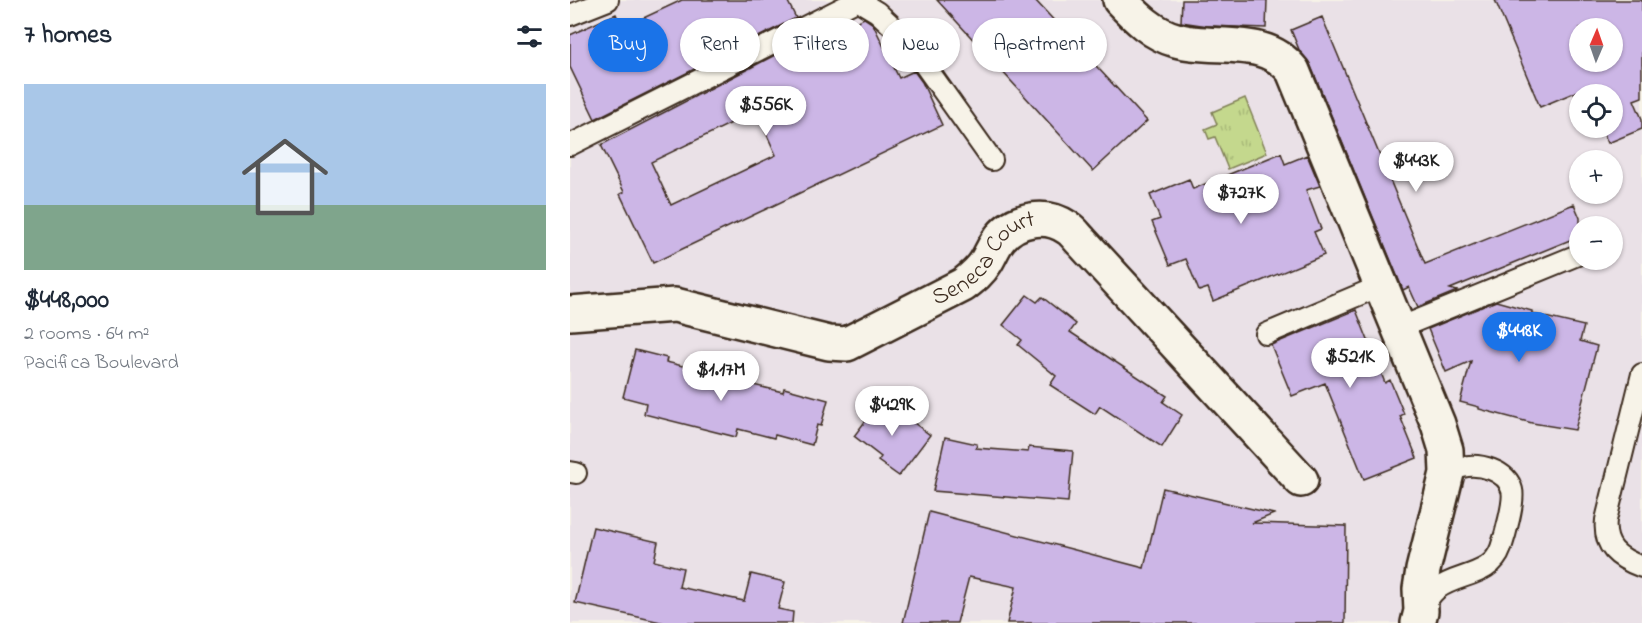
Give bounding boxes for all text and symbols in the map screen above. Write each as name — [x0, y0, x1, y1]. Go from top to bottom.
text: 7 homes — [24, 17, 112, 55]
chip: Buy — [588, 18, 668, 72]
chip: Rent — [680, 18, 760, 72]
chip: Filters — [772, 18, 869, 72]
chip: New — [881, 18, 960, 72]
chip: Apartment — [972, 18, 1107, 72]
north arrow — [1569, 18, 1623, 72]
map controls — [1569, 18, 1623, 270]
icon: filters — [513, 20, 546, 53]
button: locate — [1569, 84, 1623, 138]
pin: $556K — [724, 86, 808, 137]
text: $556K — [739, 91, 793, 120]
icon: home — [231, 123, 339, 231]
pin: $443K — [1374, 142, 1458, 193]
text: $443K — [1393, 147, 1439, 176]
button: + — [1569, 150, 1623, 204]
pin: $727K — [1199, 174, 1283, 225]
text: $727K — [1217, 179, 1265, 208]
street label: Seneca Court — [926, 202, 1038, 315]
button: − — [1569, 216, 1623, 270]
text: $448,000 — [24, 282, 109, 320]
pin: $448K — [1477, 312, 1561, 363]
text: $448K — [1496, 317, 1542, 346]
text: 2 rooms · 64 m² — [24, 320, 149, 349]
pin: $521K — [1308, 338, 1392, 389]
text: $521K — [1325, 343, 1375, 372]
text: Pacifica Boulevard — [24, 349, 179, 378]
pin: $1.17M — [672, 351, 770, 402]
text: $1.17M — [696, 356, 746, 385]
pin: $429K — [850, 386, 934, 437]
text: $429K — [869, 391, 915, 420]

